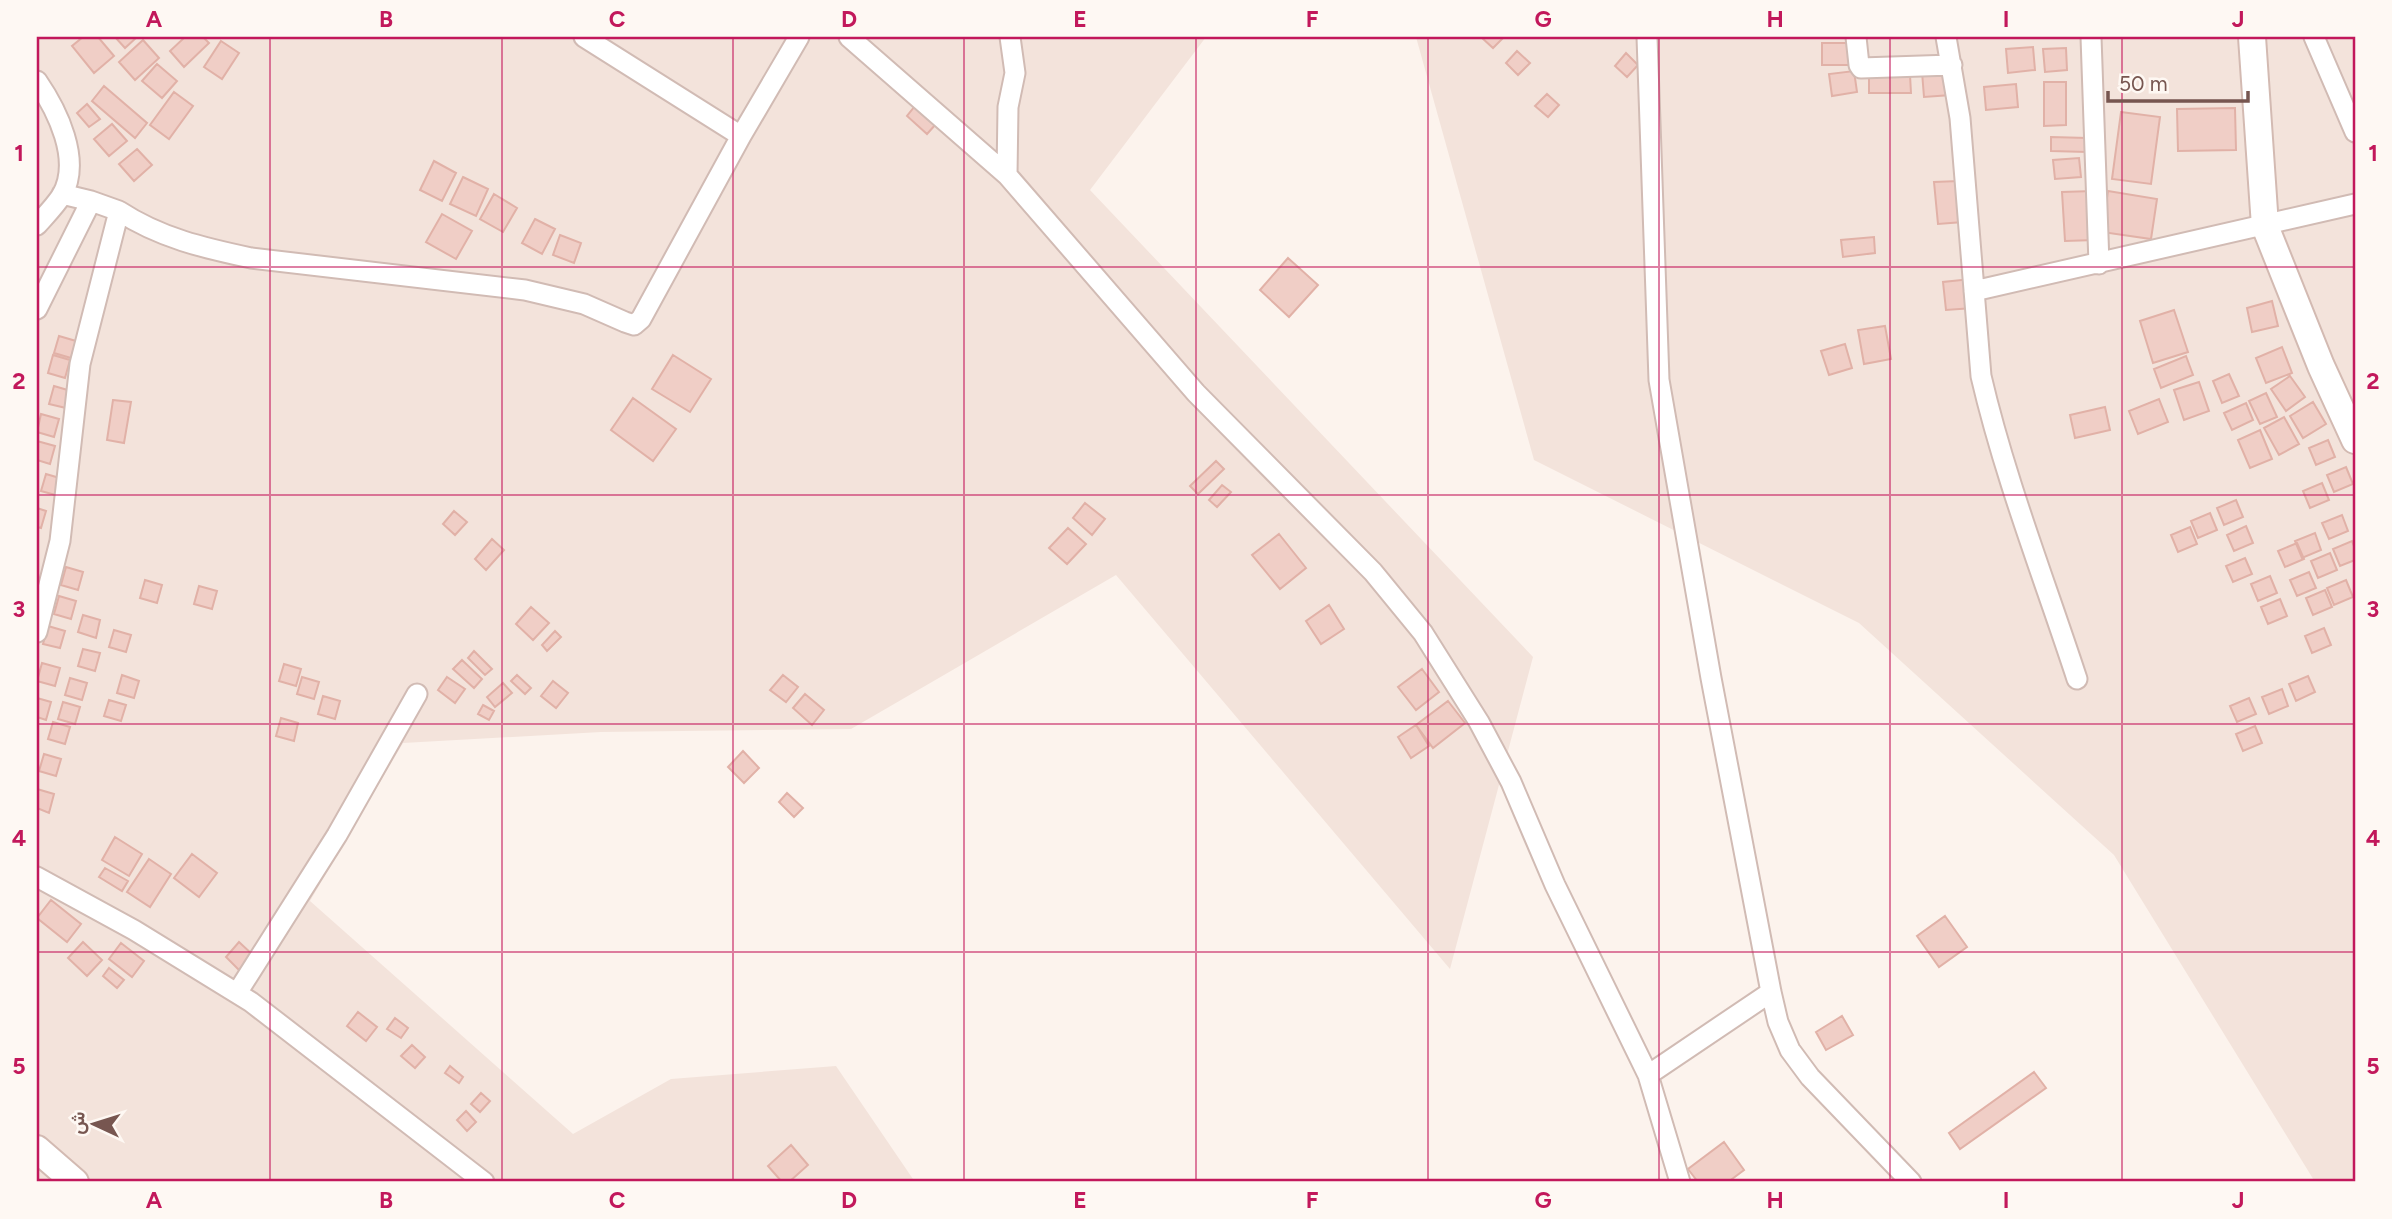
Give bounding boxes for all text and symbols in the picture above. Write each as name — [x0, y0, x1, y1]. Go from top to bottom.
text: A — [146, 5, 163, 33]
text: B — [379, 5, 393, 33]
text: C — [609, 5, 626, 33]
text: D — [841, 5, 857, 33]
text: E — [1073, 5, 1087, 33]
text: F — [1306, 5, 1319, 33]
text: G — [1534, 5, 1552, 33]
text: H — [1766, 5, 1784, 33]
text: I — [2003, 5, 2009, 33]
text: J — [2232, 5, 2244, 33]
scale bar — [2108, 60, 2248, 104]
text: 50 m — [2119, 71, 2168, 96]
text: 1 — [14, 139, 24, 167]
text: 1 — [2368, 139, 2378, 167]
text: 2 — [12, 367, 26, 395]
text: 2 — [2366, 367, 2380, 395]
text: 3 — [13, 595, 25, 623]
text: 3 — [2367, 595, 2379, 623]
text: 4 — [12, 824, 26, 852]
text: 4 — [2366, 824, 2380, 852]
text: 5 — [12, 1052, 26, 1080]
text: 5 — [2366, 1052, 2380, 1080]
north arrow — [60, 1090, 130, 1160]
text: ش — [65, 1110, 90, 1135]
text: A — [146, 1186, 163, 1214]
text: B — [379, 1186, 393, 1214]
text: C — [609, 1186, 626, 1214]
text: D — [841, 1186, 857, 1214]
text: E — [1073, 1186, 1087, 1214]
text: F — [1306, 1186, 1319, 1214]
text: G — [1534, 1186, 1552, 1214]
text: H — [1766, 1186, 1784, 1214]
text: I — [2003, 1186, 2009, 1214]
text: J — [2232, 1186, 2244, 1214]

